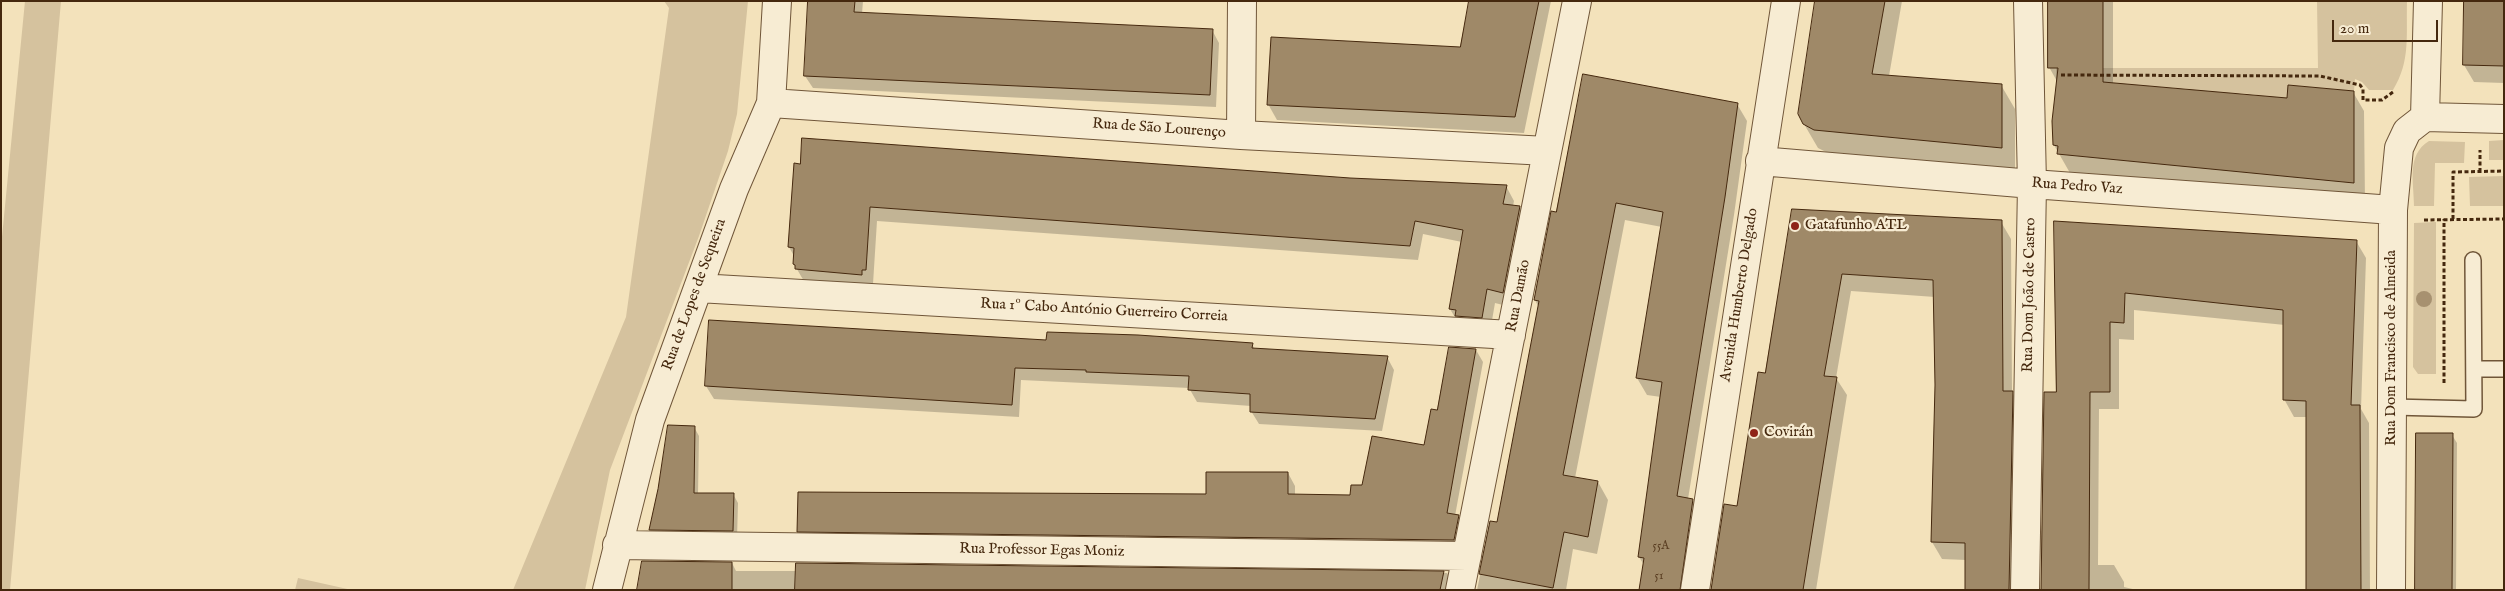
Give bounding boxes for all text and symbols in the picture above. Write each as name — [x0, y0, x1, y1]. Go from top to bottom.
scale bar — [2335, 10, 2441, 42]
text: 20 m — [2340, 19, 2369, 38]
street label: Rua de São Lourenço — [1091, 115, 1227, 143]
street label: Rua Pedro Vaz — [2031, 175, 2123, 199]
street label: Avenida Humberto Delgado — [1717, 207, 1763, 383]
street label: Rua de Lopes de Sequeira — [659, 217, 731, 373]
place label: Gatafunho ATL — [1805, 217, 1907, 235]
street label: Rua Dom João de Castro — [2020, 217, 2040, 373]
marker: Gatafunho ATL — [1789, 220, 1801, 232]
street label: Rua Dom Francisco de Almeida — [2383, 250, 2401, 446]
street label: Rua Damão — [1503, 258, 1535, 334]
street label: Rua 1º Cabo António Guerreiro Correia — [980, 296, 1228, 326]
place label: Covirán — [1764, 424, 1813, 442]
marker: Covirán — [1748, 427, 1760, 439]
house number: 55A — [1653, 540, 1669, 554]
street label: Rua Professor Egas Moniz — [959, 541, 1125, 561]
house number: 51 — [1655, 570, 1663, 584]

